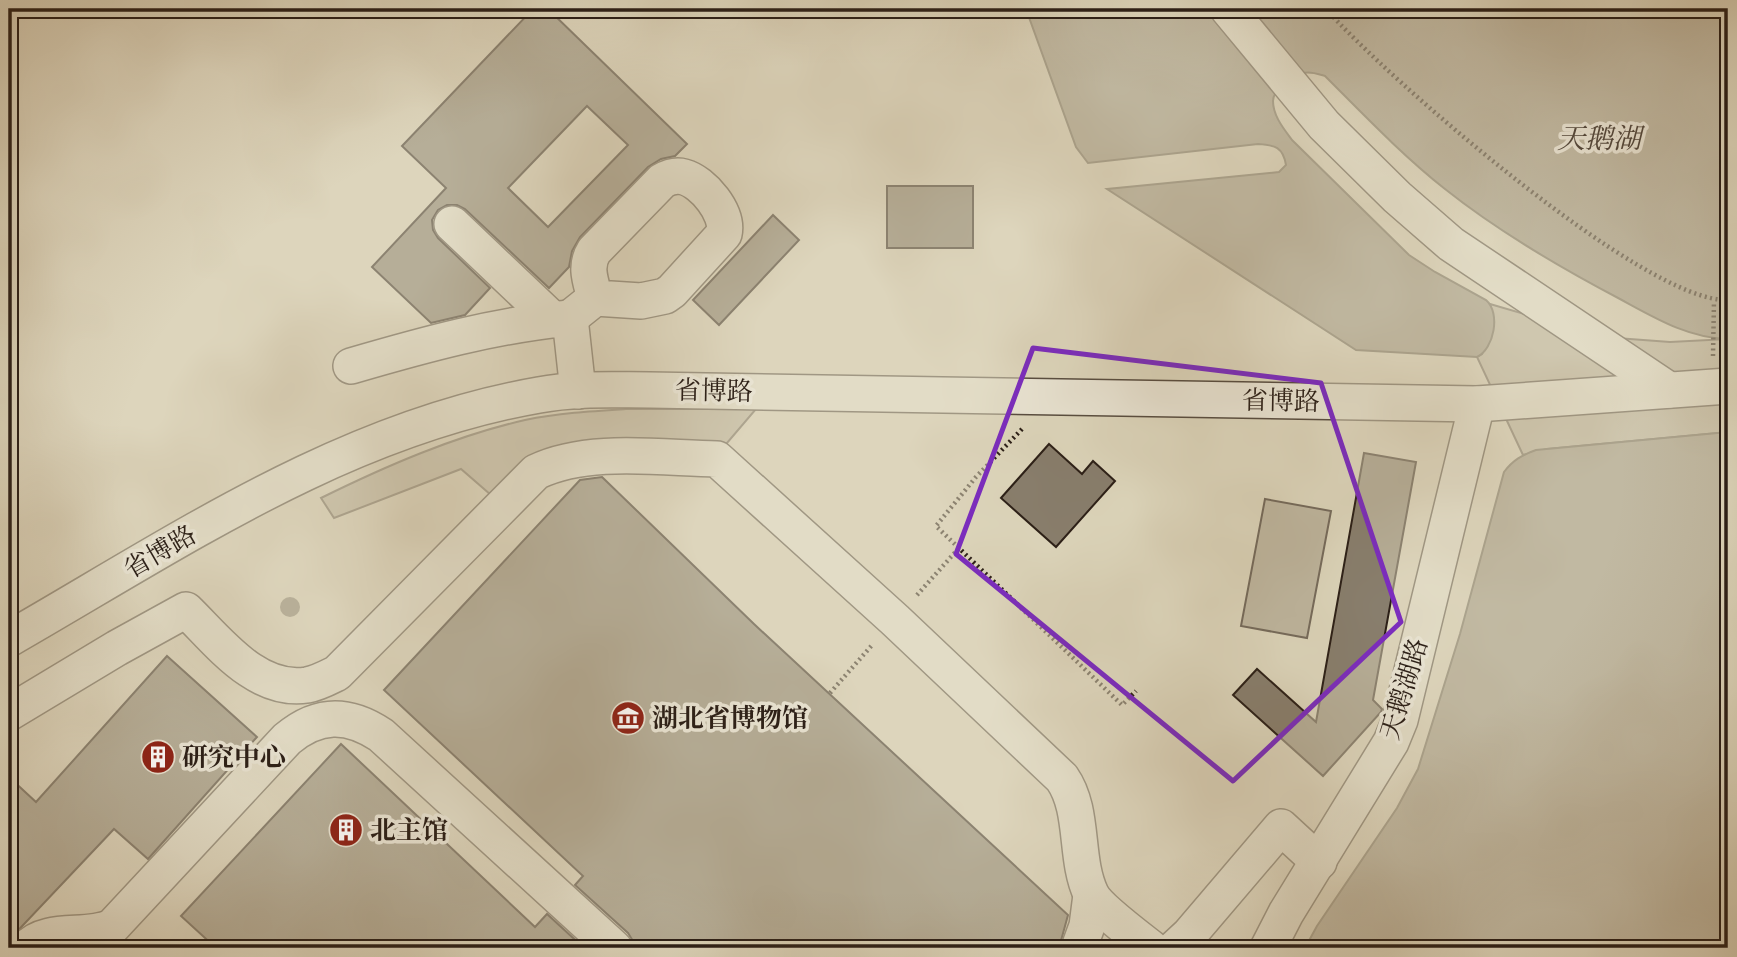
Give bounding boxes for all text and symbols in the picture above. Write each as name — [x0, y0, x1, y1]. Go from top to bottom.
water label: 天鹅湖 — [1557, 122, 1646, 155]
street label: 省博路 — [675, 375, 753, 407]
street label: 省博路 — [1242, 385, 1320, 417]
street label: 省博路 — [118, 519, 202, 585]
street label: 天鹅湖路 — [1374, 635, 1434, 743]
museum icon: 湖北省博物馆 — [609, 699, 647, 737]
place label: 湖北省博物馆 — [652, 703, 808, 734]
building icon: 研究中心 — [139, 738, 177, 776]
place label: 研究中心 — [182, 742, 286, 773]
building icon: 北主馆 — [327, 811, 365, 849]
place label: 北主馆 — [370, 815, 448, 846]

